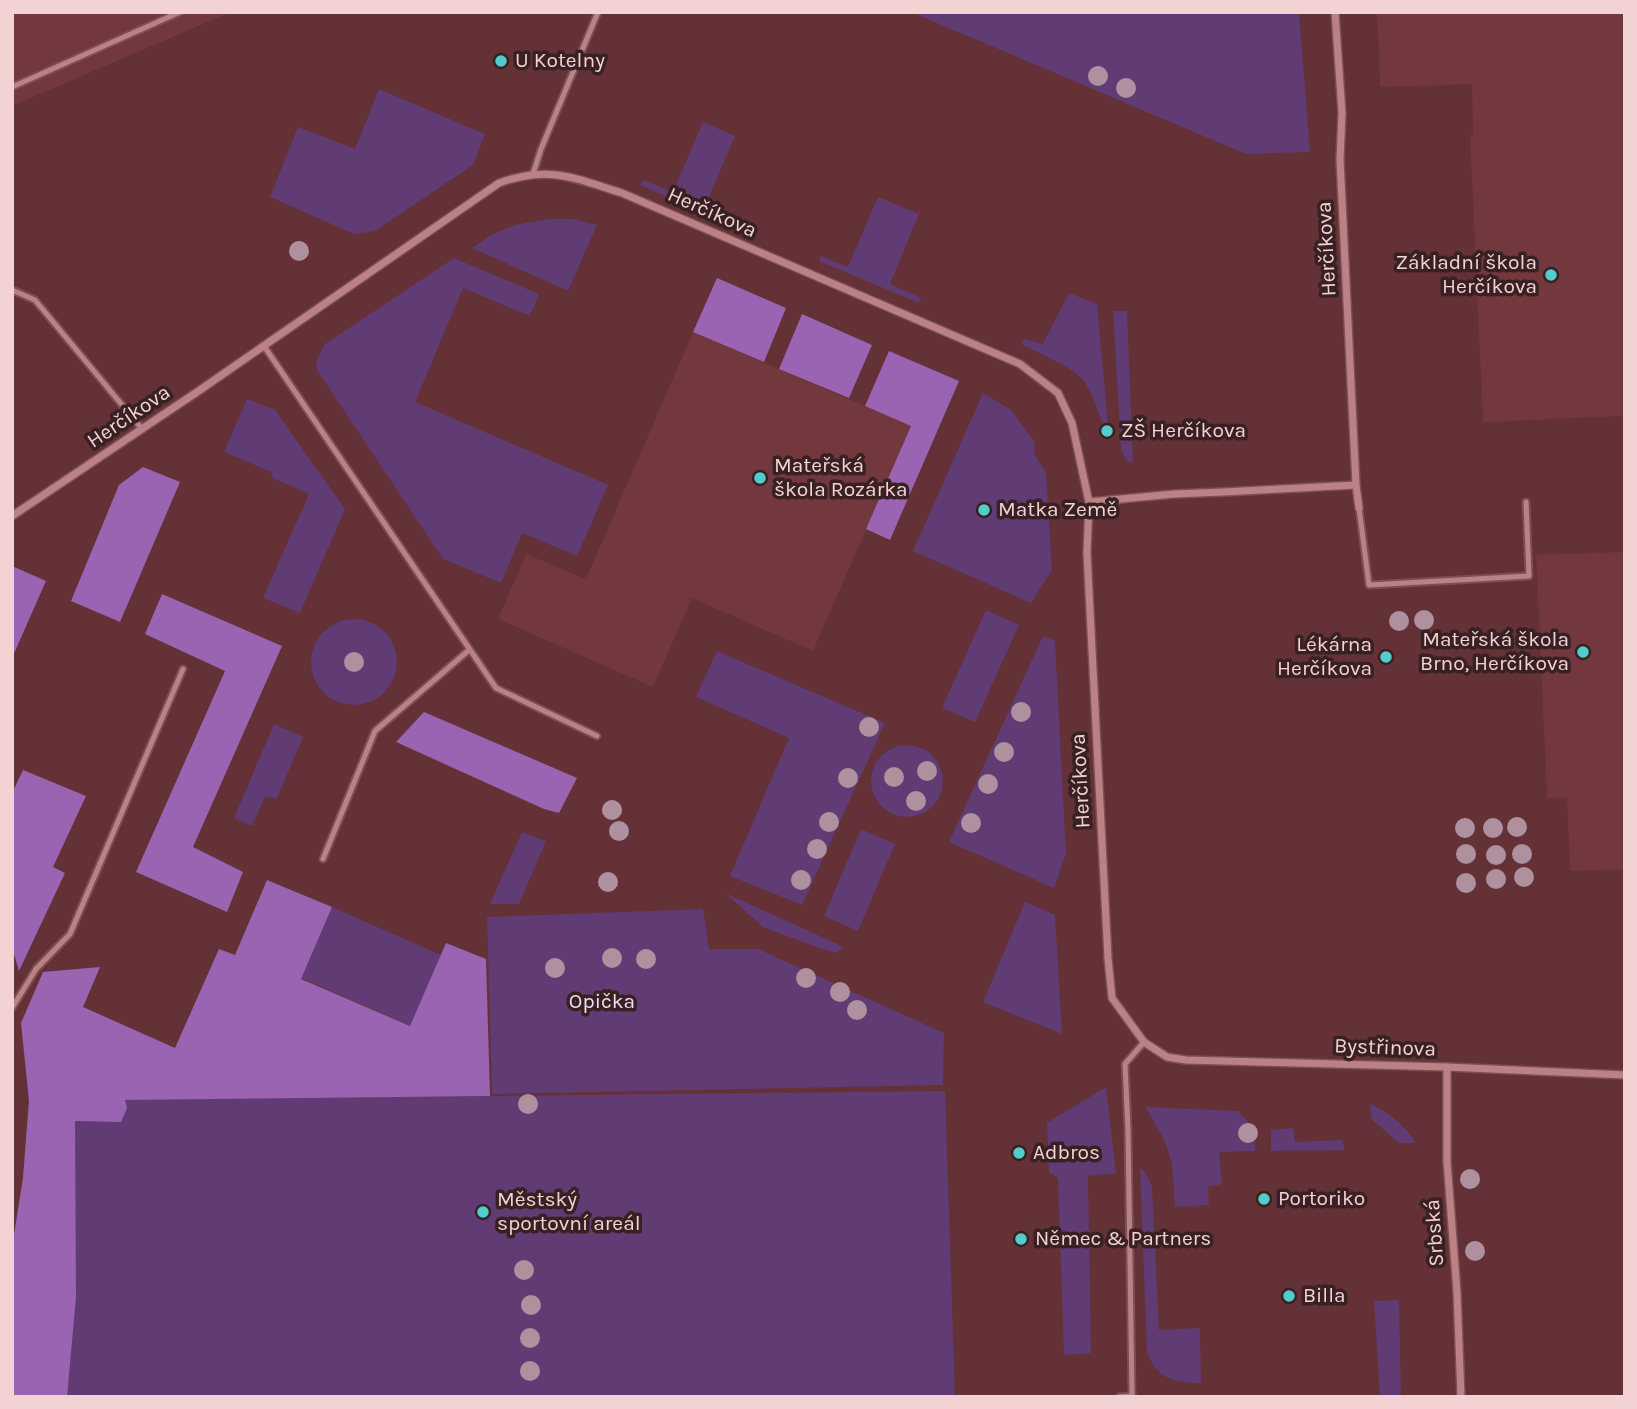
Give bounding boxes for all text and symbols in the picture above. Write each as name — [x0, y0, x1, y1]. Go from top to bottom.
place label: U Kotelny — [515, 48, 605, 74]
marker: U Kotelny — [493, 53, 509, 69]
street label: Herčíkova — [664, 182, 760, 244]
street label: Herčíkova — [1312, 201, 1342, 297]
place label: Základní škola Herčíkova — [1396, 250, 1537, 300]
marker: Základní škola Herčíkova — [1543, 267, 1559, 283]
street label: Herčíkova — [83, 380, 175, 454]
place label: ZŠ Herčíkova — [1121, 418, 1246, 444]
marker: ZŠ Herčíkova — [1099, 423, 1115, 439]
place label: Mateřská škola Rozárka — [774, 453, 908, 503]
marker: Mateřská škola Rozárka — [752, 470, 768, 486]
place label: Matka Země — [998, 497, 1117, 523]
marker: Matka Země — [976, 502, 992, 518]
place label: Mateřská škola Brno, Herčíkova — [1420, 627, 1569, 677]
place label: Lékárna Herčíkova — [1277, 632, 1372, 682]
marker: Mateřská škola Brno, Herčíkova — [1575, 644, 1591, 660]
marker: Lékárna Herčíkova — [1378, 649, 1394, 665]
street label: Herčíkova — [1066, 733, 1096, 829]
park label: Opička — [569, 989, 635, 1015]
street label: Bystřinova — [1334, 1034, 1436, 1062]
place label: Adbros — [1033, 1140, 1100, 1166]
marker: Adbros — [1011, 1145, 1027, 1161]
place label: Portoriko — [1278, 1186, 1365, 1212]
place label: Městský sportovní areál — [497, 1187, 641, 1237]
marker: Portoriko — [1256, 1191, 1272, 1207]
street label: Srbská — [1420, 1199, 1450, 1267]
marker: Městský sportovní areál — [475, 1204, 491, 1220]
place label: Němec & Partners — [1035, 1226, 1211, 1252]
marker: Němec & Partners — [1013, 1231, 1029, 1247]
place label: Billa — [1303, 1283, 1346, 1309]
marker: Billa — [1281, 1288, 1297, 1304]

